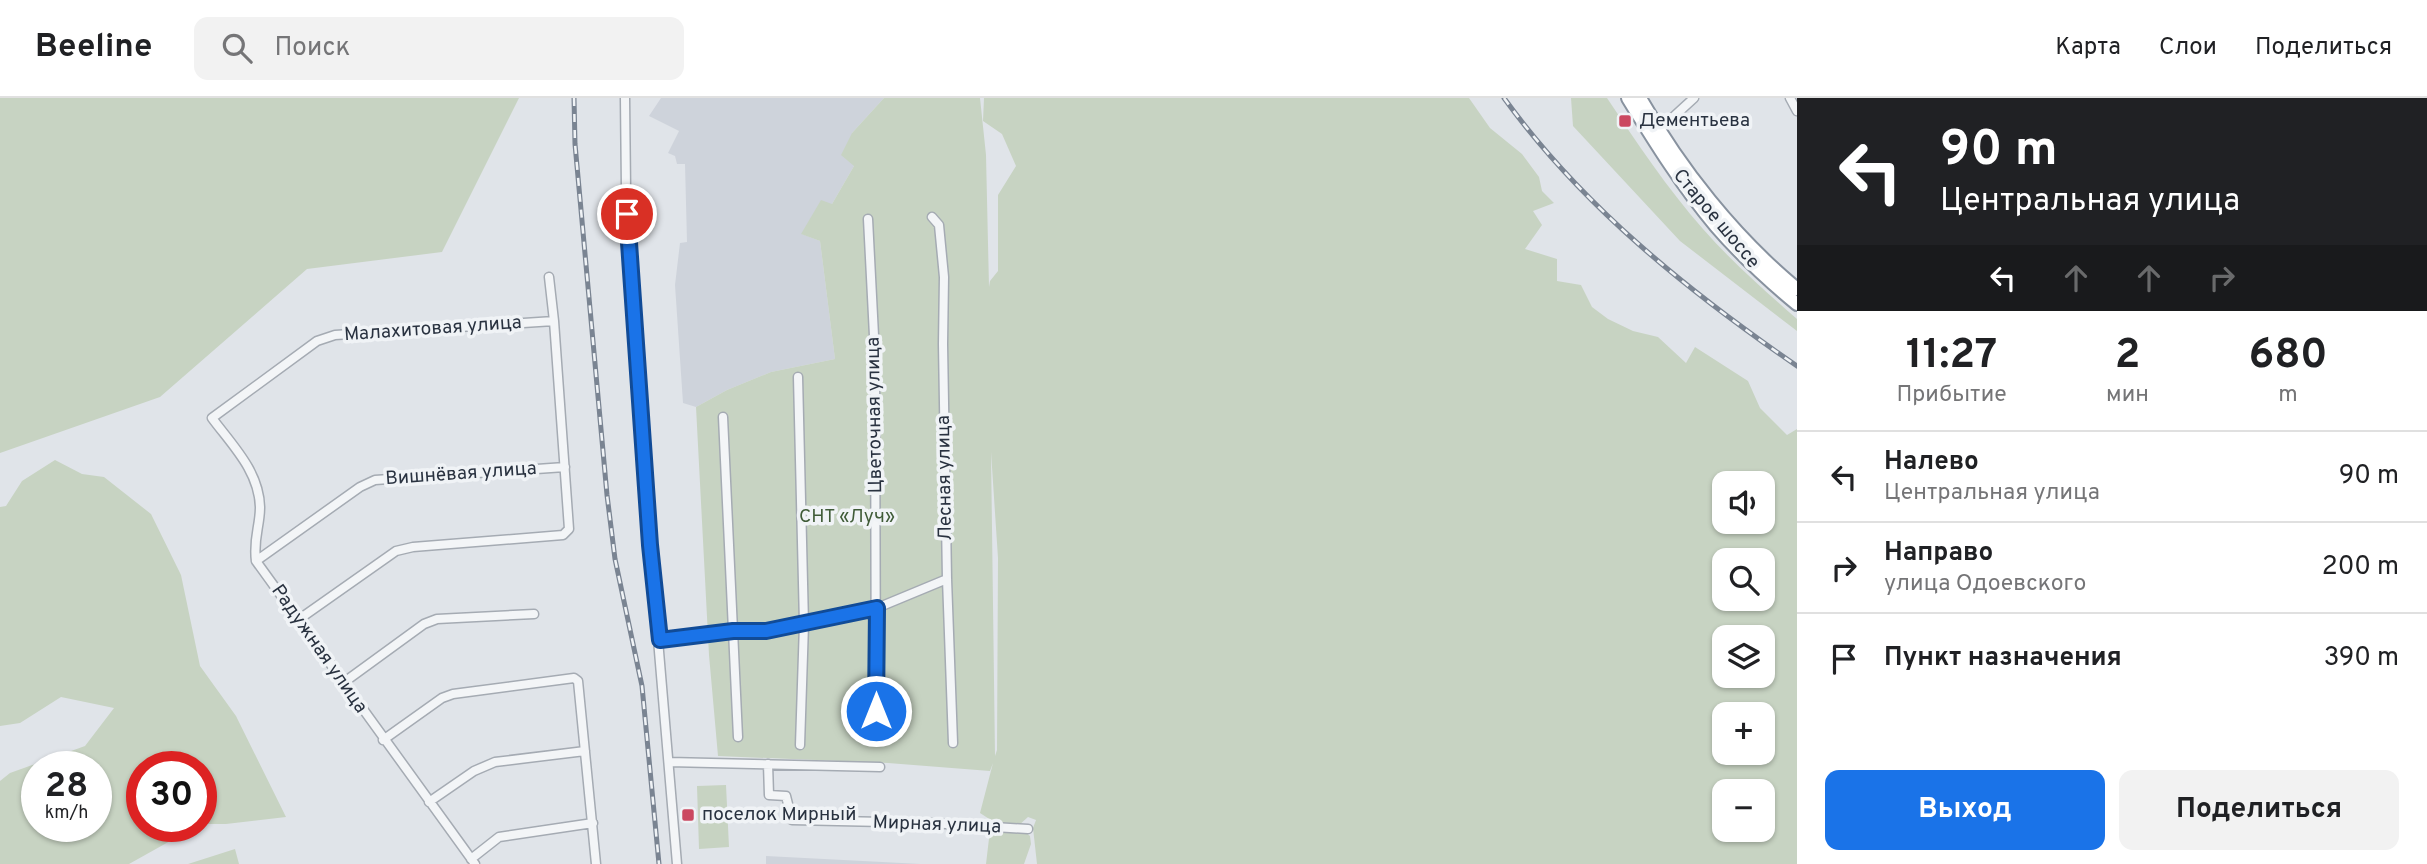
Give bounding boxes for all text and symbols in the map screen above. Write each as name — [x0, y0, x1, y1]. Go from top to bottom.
search box — [194, 17, 684, 80]
text: Beeline — [35, 27, 152, 69]
icon: search — [218, 29, 256, 67]
text: Поиск — [274, 32, 350, 65]
text: Карта — [2055, 33, 2121, 63]
text: Слои — [2159, 33, 2217, 63]
text: Поделиться — [2255, 33, 2392, 63]
place label: Дементьева — [1639, 109, 1750, 133]
marker: Дементьева — [1617, 113, 1633, 129]
text: 90 m — [1940, 121, 2058, 183]
icon: left — [1825, 126, 1916, 217]
street label: Старое шоссе — [1667, 164, 1765, 274]
text: Центральная улица — [1940, 182, 2240, 222]
pin — [597, 184, 657, 244]
icon: arrive — [608, 195, 646, 233]
icon: left — [1984, 259, 2022, 297]
icon: ahead — [2057, 259, 2095, 297]
icon: ahead — [2130, 259, 2168, 297]
icon: right — [2203, 259, 2241, 297]
street label: Малахитовая улица — [343, 311, 523, 347]
text: 11:27 — [1906, 330, 1997, 383]
text: 2 — [2115, 330, 2140, 383]
text: 680 — [2248, 330, 2328, 383]
street label: Цветочная улица — [862, 337, 888, 493]
text: Прибытие — [1896, 381, 2007, 410]
text: мин — [2106, 381, 2149, 410]
text: m — [2278, 381, 2298, 410]
street label: Лесная улица — [932, 415, 958, 541]
text: Налево — [1884, 446, 1979, 479]
street label: Вишнёвая улица — [385, 457, 537, 491]
icon: left — [1825, 458, 1863, 496]
text: 90 m — [2339, 460, 2399, 493]
map controls — [1712, 471, 1775, 842]
button: sound — [1712, 471, 1775, 534]
text: Центральная улица — [1884, 479, 2100, 508]
park label: СНТ «Луч» — [799, 505, 895, 529]
text: Направо — [1884, 537, 1993, 570]
button: search — [1712, 548, 1775, 611]
icon: right — [1825, 549, 1863, 587]
text: 200 m — [2322, 551, 2399, 584]
text: улица Одоевского — [1884, 570, 2086, 599]
street label: Радужная улица — [266, 580, 372, 718]
button: layers — [1712, 625, 1775, 688]
icon: arrive — [1825, 640, 1863, 678]
text: Пункт назначения — [1884, 642, 2122, 675]
text: 390 m — [2324, 642, 2399, 675]
position arrow — [839, 674, 913, 748]
button: + — [1712, 702, 1775, 765]
speed limit sign: 30 — [126, 751, 217, 842]
text: 28 — [45, 765, 88, 809]
button: Выход — [1825, 770, 2105, 850]
button: Поделиться — [2119, 770, 2399, 850]
button: − — [1712, 779, 1775, 842]
text: km/h — [45, 802, 88, 825]
place label: поселок Мирный — [702, 803, 856, 827]
marker: поселок Мирный — [680, 807, 696, 823]
street label: Мирная улица — [872, 811, 1002, 839]

